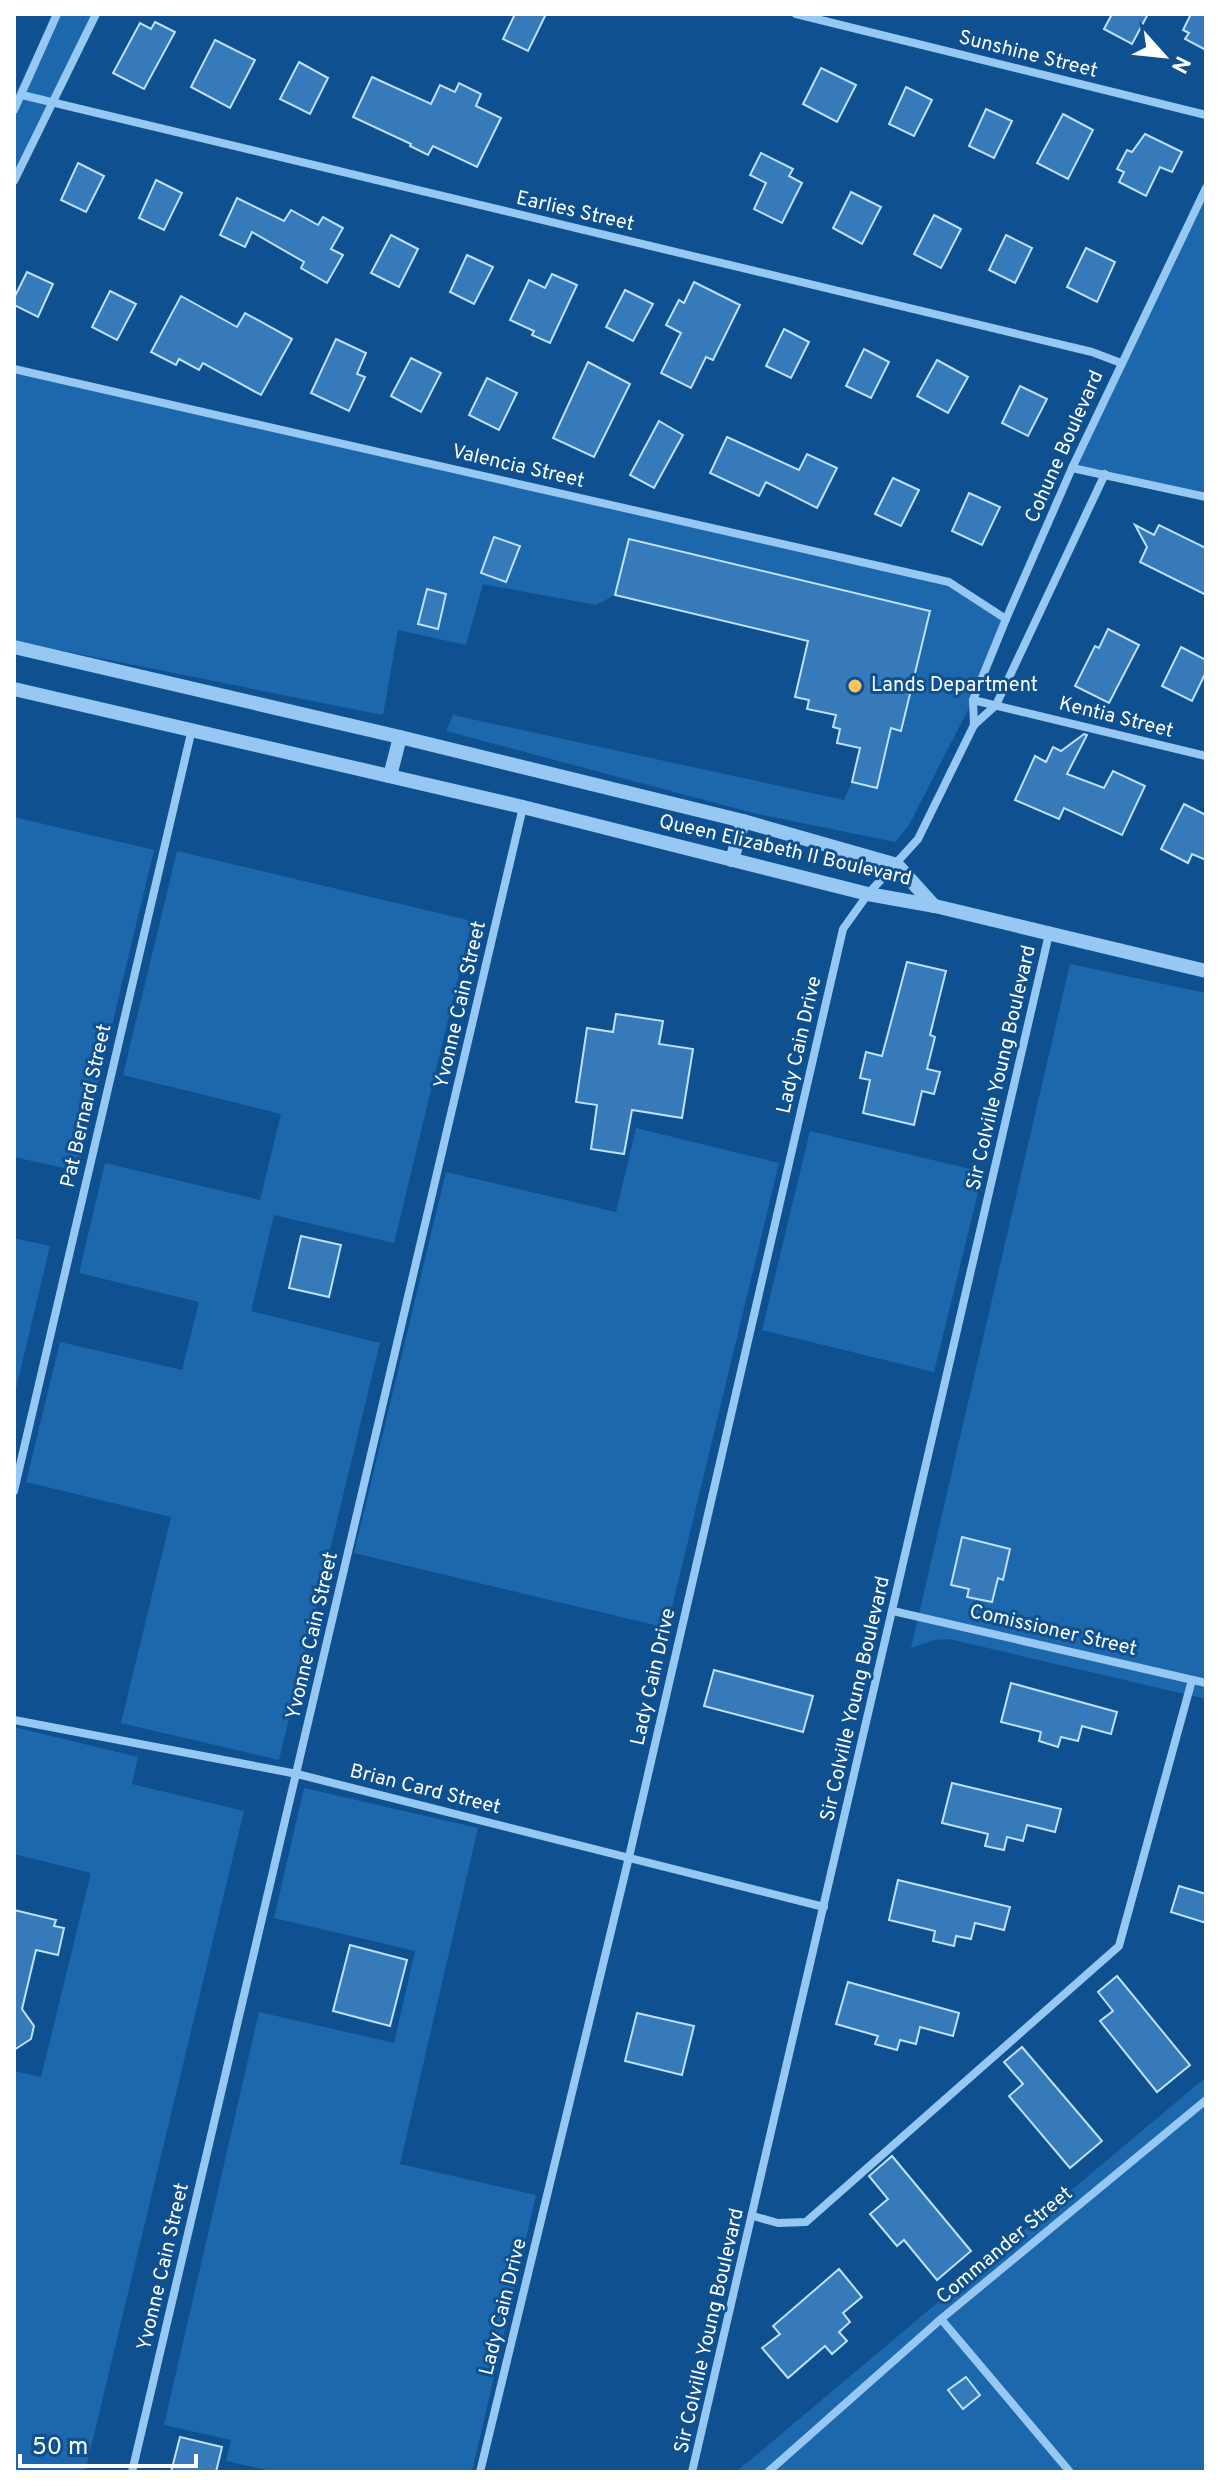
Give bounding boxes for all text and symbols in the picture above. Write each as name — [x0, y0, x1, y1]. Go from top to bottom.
north arrow — [1124, 16, 1204, 96]
street label: Sunshine Street — [956, 25, 1100, 85]
text: N — [1164, 51, 1195, 77]
street label: Earlies Street — [513, 186, 637, 238]
street label: Cohune Boulevard — [1020, 367, 1110, 527]
street label: Valencia Street — [449, 439, 587, 495]
place label: Lands Department — [871, 673, 1038, 699]
marker: Lands Department — [846, 677, 864, 695]
street label: Kentia Street — [1056, 691, 1176, 745]
street label: Queen Elizabeth II Boulevard — [656, 809, 914, 893]
street label: Yvonne Cain Street — [429, 919, 493, 1091]
street label: Sir Colville Young Boulevard — [961, 943, 1043, 1193]
street label: Lady Cain Drive — [772, 974, 828, 1116]
street label: Pat Bernard Street — [56, 1022, 118, 1190]
street label: Yvonne Cain Street — [281, 1550, 345, 1722]
street label: Sir Colville Young Boulevard — [815, 1574, 897, 1824]
street label: Comissioner Street — [967, 1599, 1139, 1663]
street label: Lady Cain Drive — [626, 1606, 682, 1748]
street label: Brian Card Street — [347, 1759, 503, 1821]
street label: Yvonne Cain Street — [132, 2181, 196, 2353]
street label: Commander Street — [931, 2181, 1079, 2311]
street label: Sir Colville Young Boulevard — [669, 2206, 751, 2456]
street label: Lady Cain Drive — [474, 2236, 534, 2378]
scale bar — [20, 2418, 196, 2468]
text: 50 m — [32, 2433, 88, 2463]

